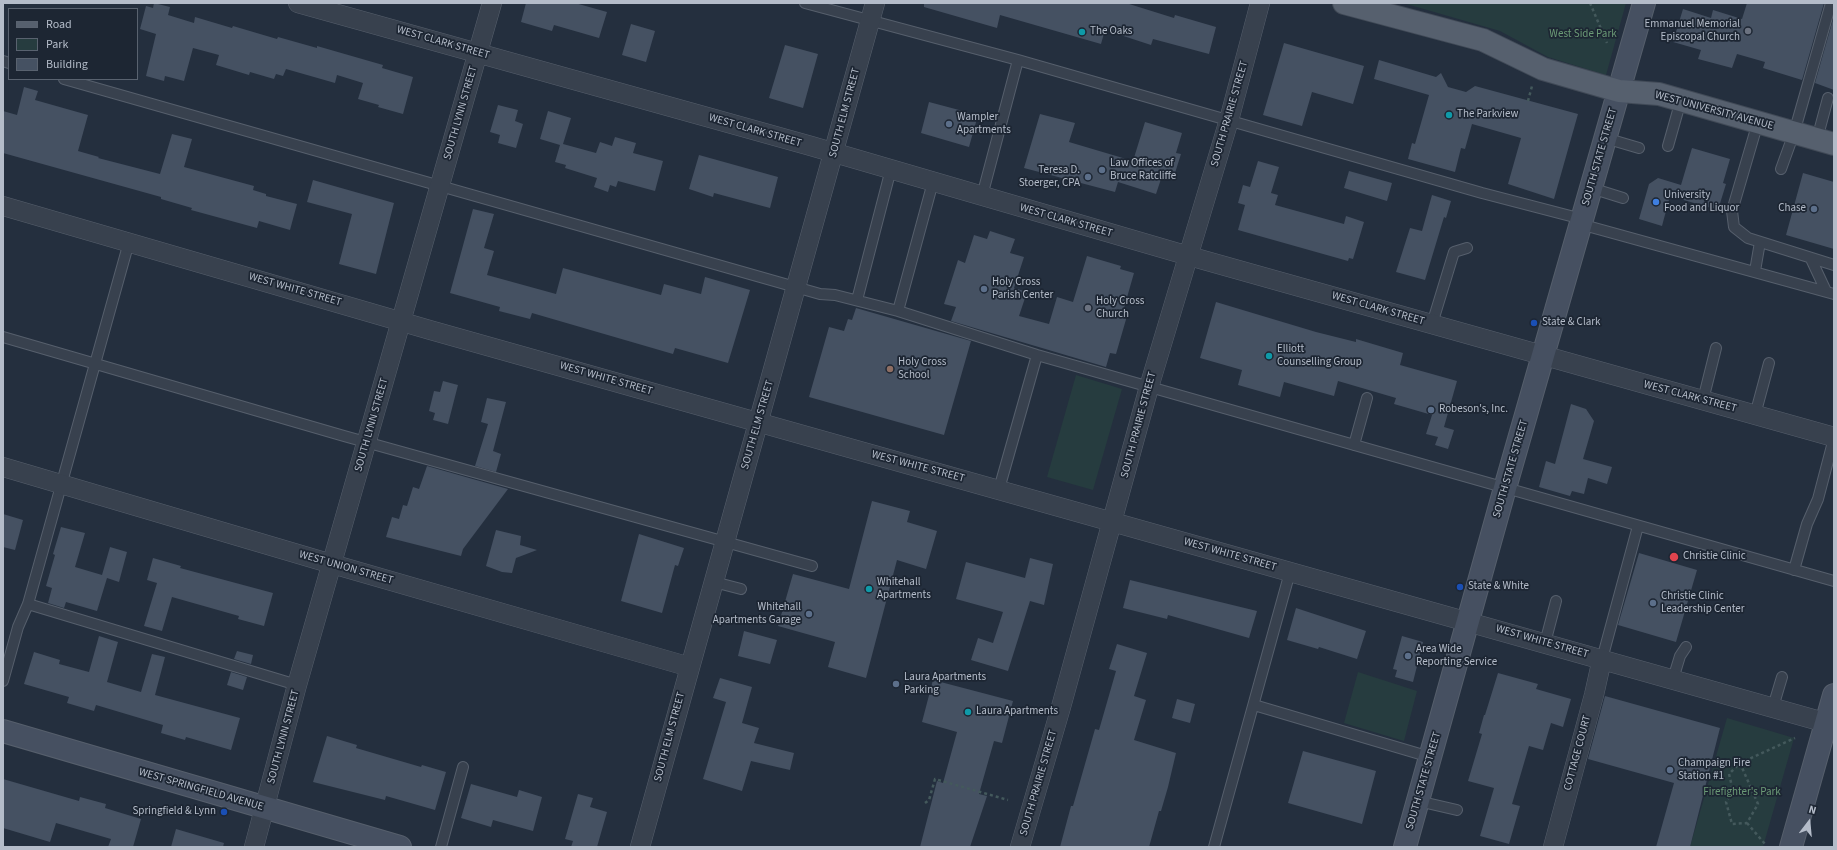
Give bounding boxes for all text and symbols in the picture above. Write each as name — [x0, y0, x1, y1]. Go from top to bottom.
legend — [8, 8, 138, 80]
text: Road — [46, 16, 72, 33]
place label: Emmanuel Memorial Episcopal Church — [1645, 18, 1740, 44]
street label: WEST CLARK STREET — [395, 23, 491, 63]
place label: The Oaks — [1090, 25, 1132, 39]
marker: Emmanuel Memorial Episcopal Church — [1743, 26, 1753, 36]
marker: The Oaks — [1077, 27, 1087, 37]
park label: West Side Park — [1549, 28, 1617, 42]
text: Park — [46, 36, 68, 53]
text: Building — [46, 56, 88, 73]
street label: SOUTH PRAIRIE STREET — [1209, 60, 1251, 168]
street label: SOUTH LYNN STREET — [441, 65, 481, 161]
street label: SOUTH ELM STREET — [827, 67, 863, 159]
street label: WEST UNIVERSITY AVENUE — [1653, 89, 1775, 133]
street label: SOUTH STATE STREET — [1580, 107, 1620, 207]
place label: The Parkview — [1457, 108, 1518, 122]
marker: The Parkview — [1444, 110, 1454, 120]
street label: WEST CLARK STREET — [707, 111, 803, 151]
place label: Wampler Apartments — [957, 111, 1011, 137]
marker: Wampler Apartments — [944, 119, 954, 129]
place label: Law Offices of Bruce Ratcliffe — [1110, 157, 1176, 183]
place label: Teresa D. Stoerger, CPA — [1019, 164, 1080, 190]
marker: Law Offices of Bruce Ratcliffe — [1097, 165, 1107, 175]
marker: Teresa D. Stoerger, CPA — [1083, 172, 1093, 182]
place label: University Food and Liquor — [1664, 189, 1739, 215]
marker: University Food and Liquor — [1651, 197, 1661, 207]
street label: WEST CLARK STREET — [1018, 201, 1114, 241]
place label: Chase — [1778, 202, 1806, 216]
marker: Chase — [1809, 204, 1819, 214]
street label: WEST WHITE STREET — [247, 270, 343, 310]
place label: Holy Cross Parish Center — [992, 276, 1053, 302]
marker: Holy Cross Parish Center — [979, 284, 989, 294]
street label: WEST CLARK STREET — [1330, 289, 1426, 329]
place label: Holy Cross Church — [1096, 295, 1144, 321]
marker: Holy Cross Church — [1083, 303, 1093, 313]
place label: State & Clark — [1542, 316, 1601, 330]
marker: State & Clark — [1529, 318, 1539, 328]
place label: Elliott Counselling Group — [1277, 343, 1362, 369]
marker: Elliott Counselling Group — [1264, 351, 1274, 361]
place label: Holy Cross School — [898, 356, 946, 382]
street label: WEST WHITE STREET — [558, 359, 654, 399]
marker: Holy Cross School — [885, 364, 895, 374]
street label: SOUTH PRAIRIE STREET — [1118, 371, 1160, 479]
street label: SOUTH LYNN STREET — [352, 377, 392, 473]
street label: WEST CLARK STREET — [1642, 378, 1738, 416]
street label: SOUTH ELM STREET — [739, 379, 777, 471]
place label: Robeson's, Inc. — [1439, 403, 1508, 417]
marker: Robeson's, Inc. — [1426, 405, 1436, 415]
street label: SOUTH STATE STREET — [1491, 419, 1531, 519]
street label: WEST WHITE STREET — [870, 448, 966, 486]
street label: WEST WHITE STREET — [1182, 535, 1278, 575]
street label: WEST UNION STREET — [297, 548, 395, 588]
place label: Christie Clinic — [1683, 550, 1746, 564]
marker: Christie Clinic — [1668, 551, 1680, 563]
place label: Whitehall Apartments — [877, 576, 931, 602]
place label: State & White — [1468, 580, 1529, 594]
marker: State & White — [1455, 582, 1465, 592]
marker: Whitehall Apartments — [864, 584, 874, 594]
place label: Christie Clinic Leadership Center — [1661, 590, 1745, 616]
marker: Christie Clinic Leadership Center — [1648, 598, 1658, 608]
place label: Whitehall Apartments Garage — [713, 601, 801, 627]
marker: Whitehall Apartments Garage — [804, 609, 814, 619]
street label: WEST WHITE STREET — [1494, 622, 1590, 662]
place label: Area Wide Reporting Service — [1416, 643, 1497, 669]
marker: Area Wide Reporting Service — [1403, 651, 1413, 661]
place label: Laura Apartments Parking — [904, 671, 986, 697]
marker: Laura Apartments Parking — [891, 679, 901, 689]
street label: SOUTH LYNN STREET — [265, 688, 303, 786]
street label: SOUTH ELM STREET — [652, 691, 688, 783]
place label: Laura Apartments — [976, 705, 1058, 719]
marker: Laura Apartments — [963, 707, 973, 717]
street label: COTTAGE COURT — [1562, 714, 1594, 792]
street label: SOUTH PRAIRIE STREET — [1018, 729, 1060, 837]
street label: SOUTH STATE STREET — [1404, 731, 1444, 831]
place label: Champaign Fire Station #1 — [1678, 757, 1750, 783]
marker: Champaign Fire Station #1 — [1665, 765, 1675, 775]
street label: WEST SPRINGFIELD AVENUE — [137, 766, 265, 814]
park label: Firefighter's Park — [1703, 786, 1781, 800]
north arrow — [1789, 802, 1829, 842]
text: N — [1807, 802, 1818, 818]
place label: Springfield & Lynn — [132, 805, 216, 819]
marker: Springfield & Lynn — [219, 807, 229, 817]

